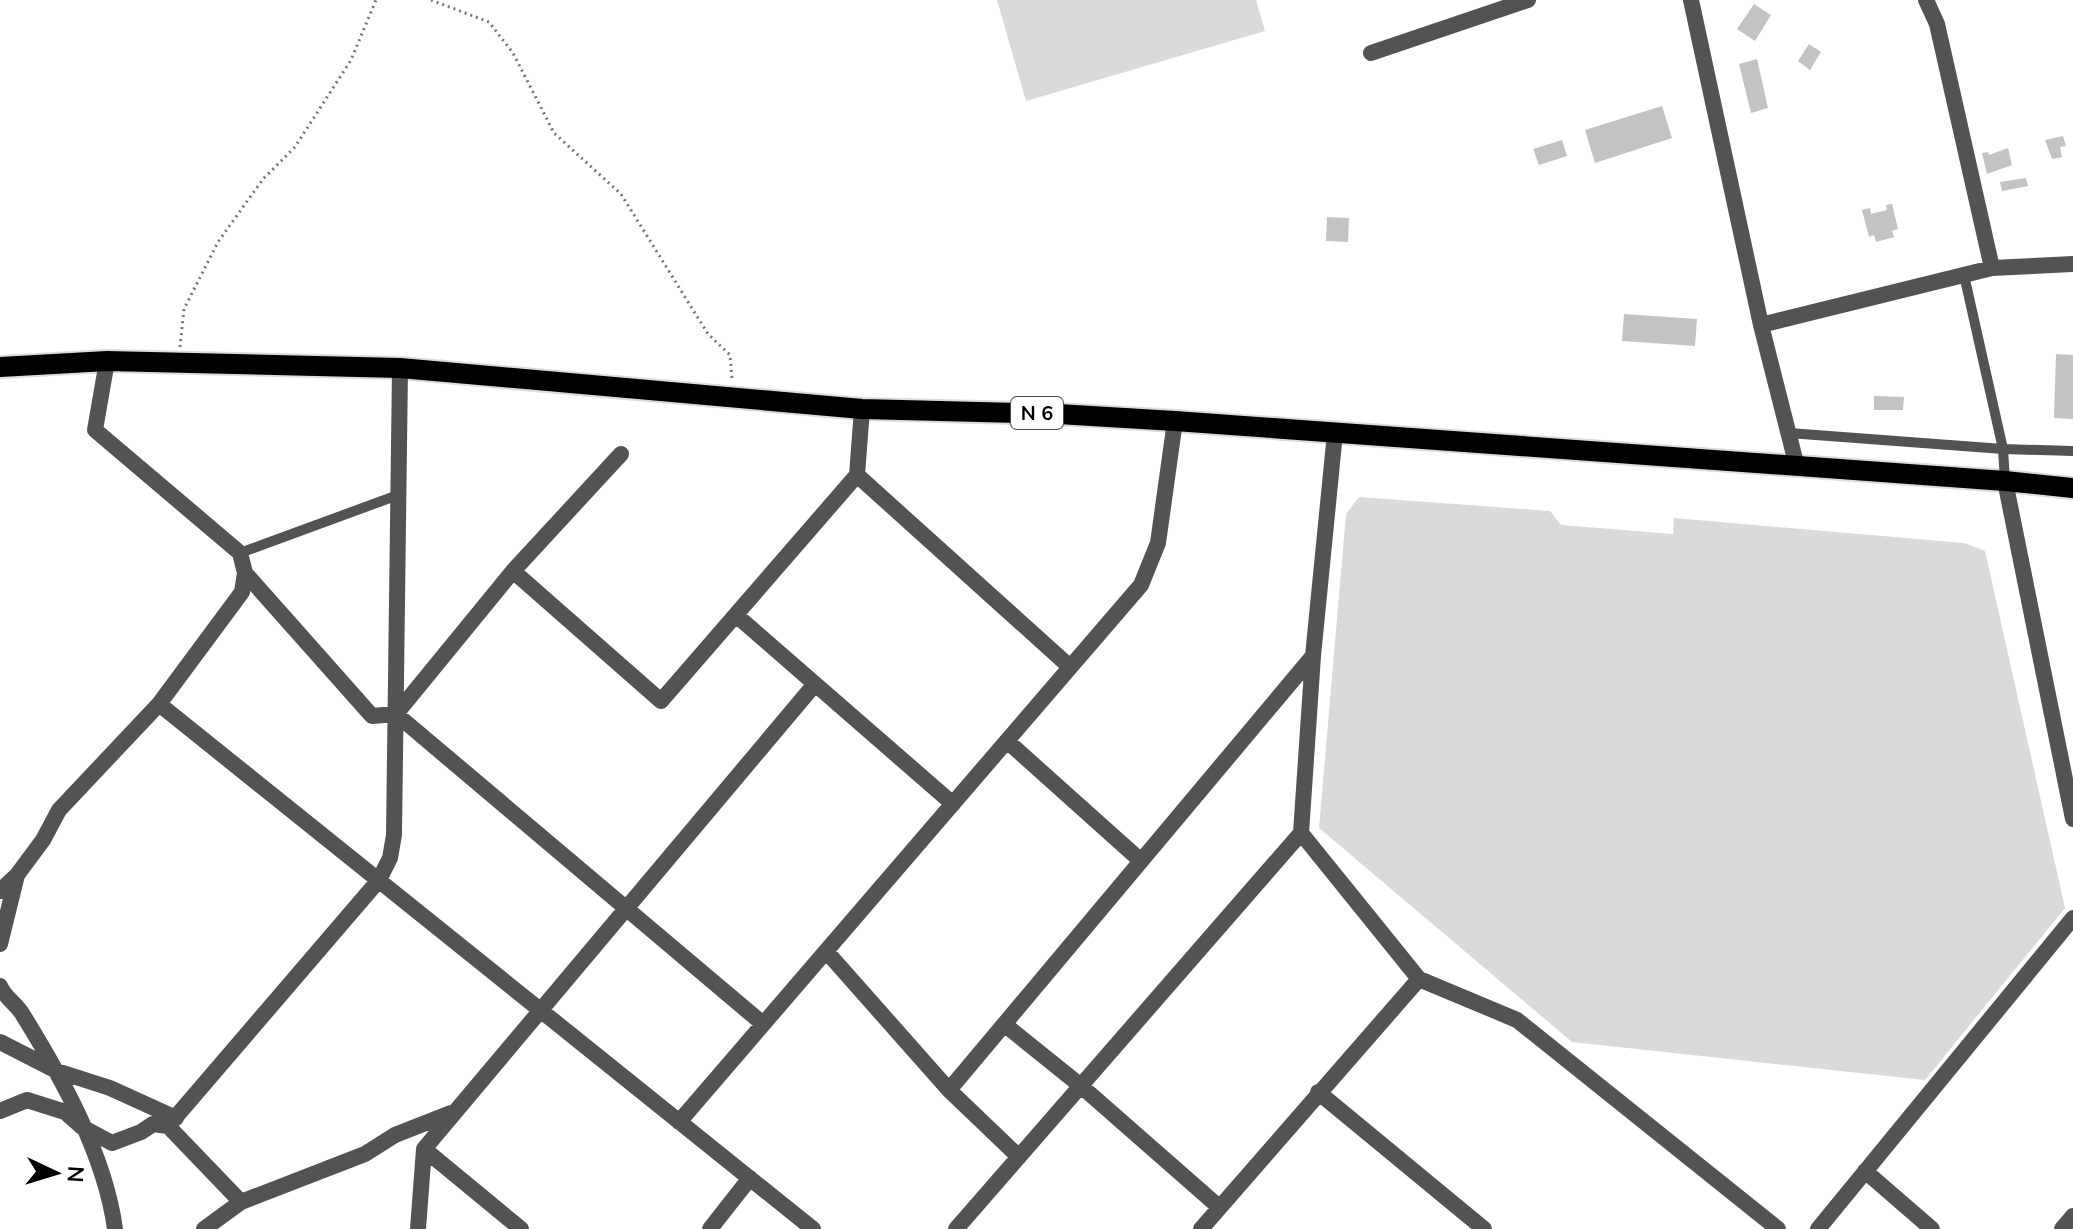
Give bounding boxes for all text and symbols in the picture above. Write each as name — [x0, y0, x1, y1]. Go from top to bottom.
road number: N 6 — [1011, 397, 1063, 429]
north arrow — [16, 1133, 96, 1213]
text: N — [59, 1165, 90, 1184]

